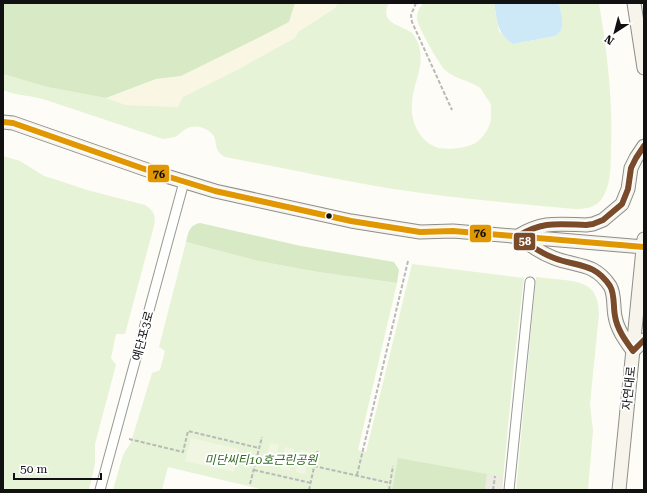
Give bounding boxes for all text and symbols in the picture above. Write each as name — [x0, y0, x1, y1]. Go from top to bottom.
north arrow — [595, 12, 635, 52]
text: N — [602, 32, 617, 47]
line badge: 76 — [147, 164, 170, 183]
text: 76 — [153, 168, 165, 181]
unlabelled marker — [324, 211, 334, 221]
line badge: 76 — [469, 224, 492, 243]
text: 76 — [474, 227, 486, 240]
line badge: 58 — [513, 232, 536, 251]
text: 58 — [519, 235, 531, 248]
street label: 예단포3로 — [130, 310, 156, 362]
street label: 자연대로 — [620, 365, 638, 411]
park label: 미단씨티10호근린공원 — [205, 453, 318, 467]
scale bar — [14, 455, 101, 481]
text: 50 m — [20, 462, 47, 476]

